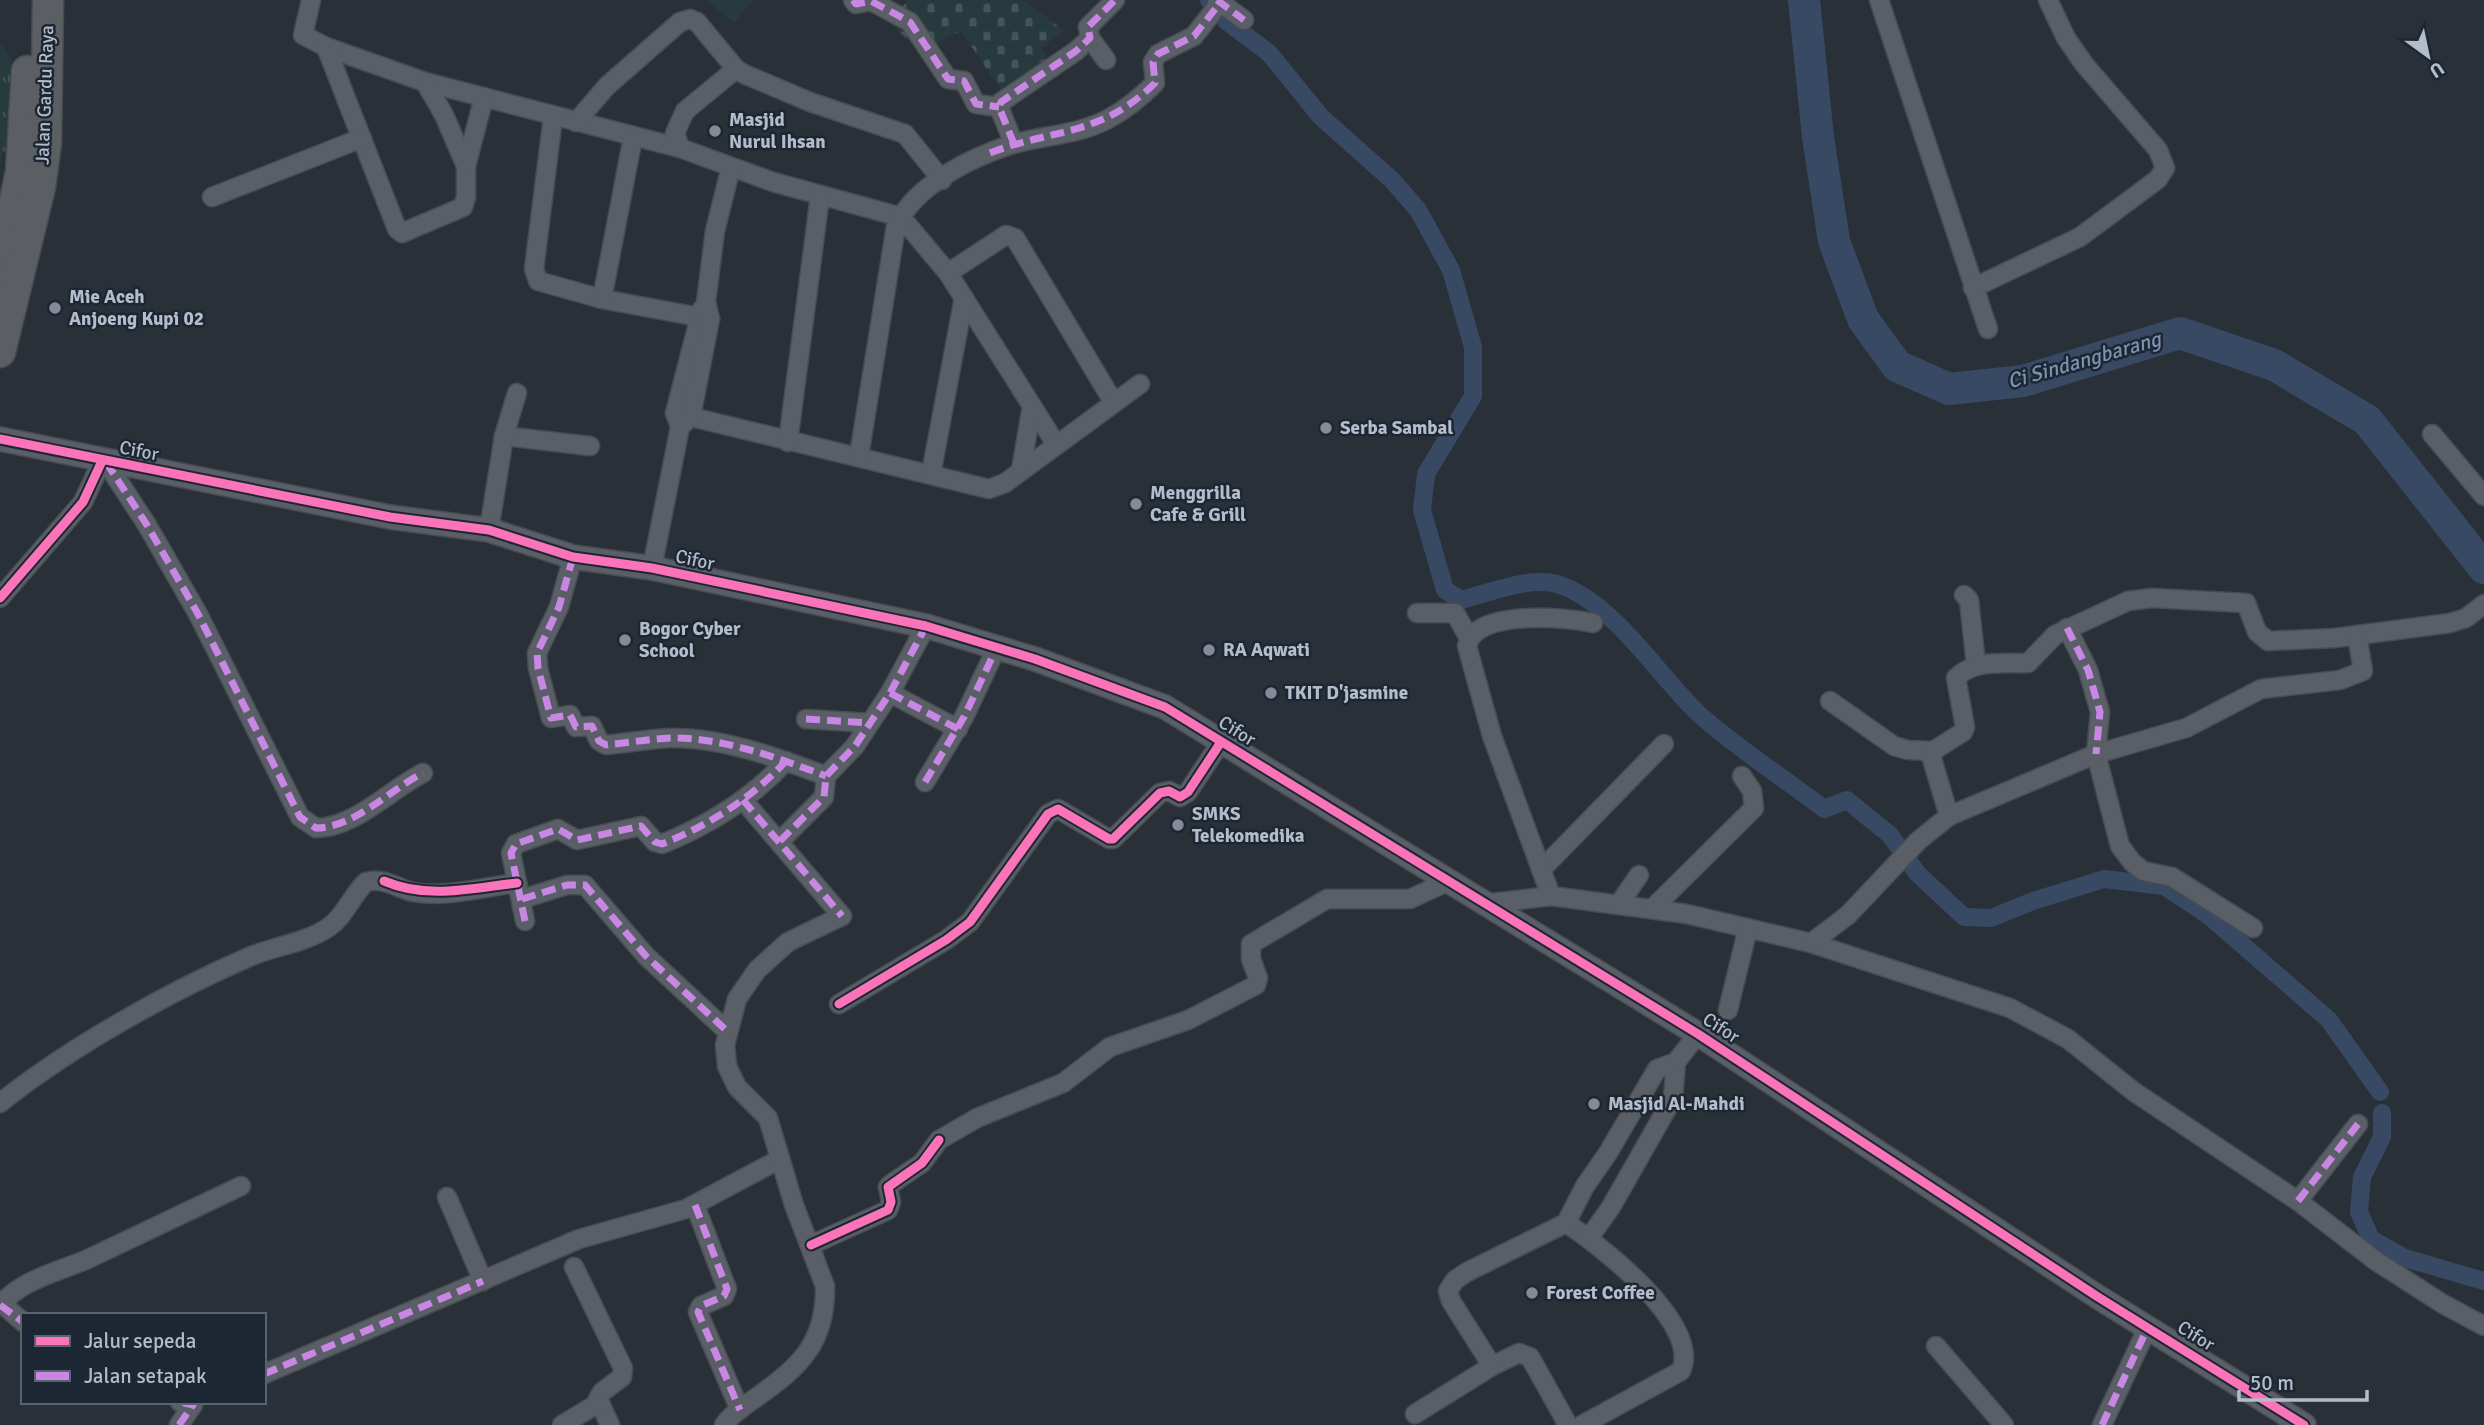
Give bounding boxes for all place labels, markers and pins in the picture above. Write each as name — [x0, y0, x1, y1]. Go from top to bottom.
place label: Masjid Nurul Ihsan — [729, 108, 826, 154]
marker: Masjid Nurul Ihsan — [707, 123, 723, 139]
place label: Mie Aceh Anjoeng Kupi 02 — [69, 285, 204, 331]
marker: Mie Aceh Anjoeng Kupi 02 — [47, 300, 63, 316]
place label: Serba Sambal — [1340, 416, 1453, 440]
marker: Serba Sambal — [1318, 420, 1334, 436]
place label: Menggrilla Cafe & Grill — [1150, 481, 1246, 527]
marker: Menggrilla Cafe & Grill — [1128, 496, 1144, 512]
place label: Bogor Cyber School — [639, 617, 741, 663]
marker: Bogor Cyber School — [617, 632, 633, 648]
place label: RA Aqwati — [1223, 638, 1310, 662]
marker: RA Aqwati — [1201, 642, 1217, 658]
place label: TKIT D'jasmine — [1285, 681, 1408, 705]
marker: TKIT D'jasmine — [1263, 685, 1279, 701]
place label: SMKS Telekomedika — [1192, 802, 1305, 848]
marker: SMKS Telekomedika — [1170, 817, 1186, 833]
place label: Masjid Al-Mahdi — [1608, 1092, 1745, 1116]
marker: Masjid Al-Mahdi — [1586, 1096, 1602, 1112]
place label: Forest Coffee — [1546, 1281, 1655, 1305]
marker: Forest Coffee — [1524, 1285, 1540, 1301]

